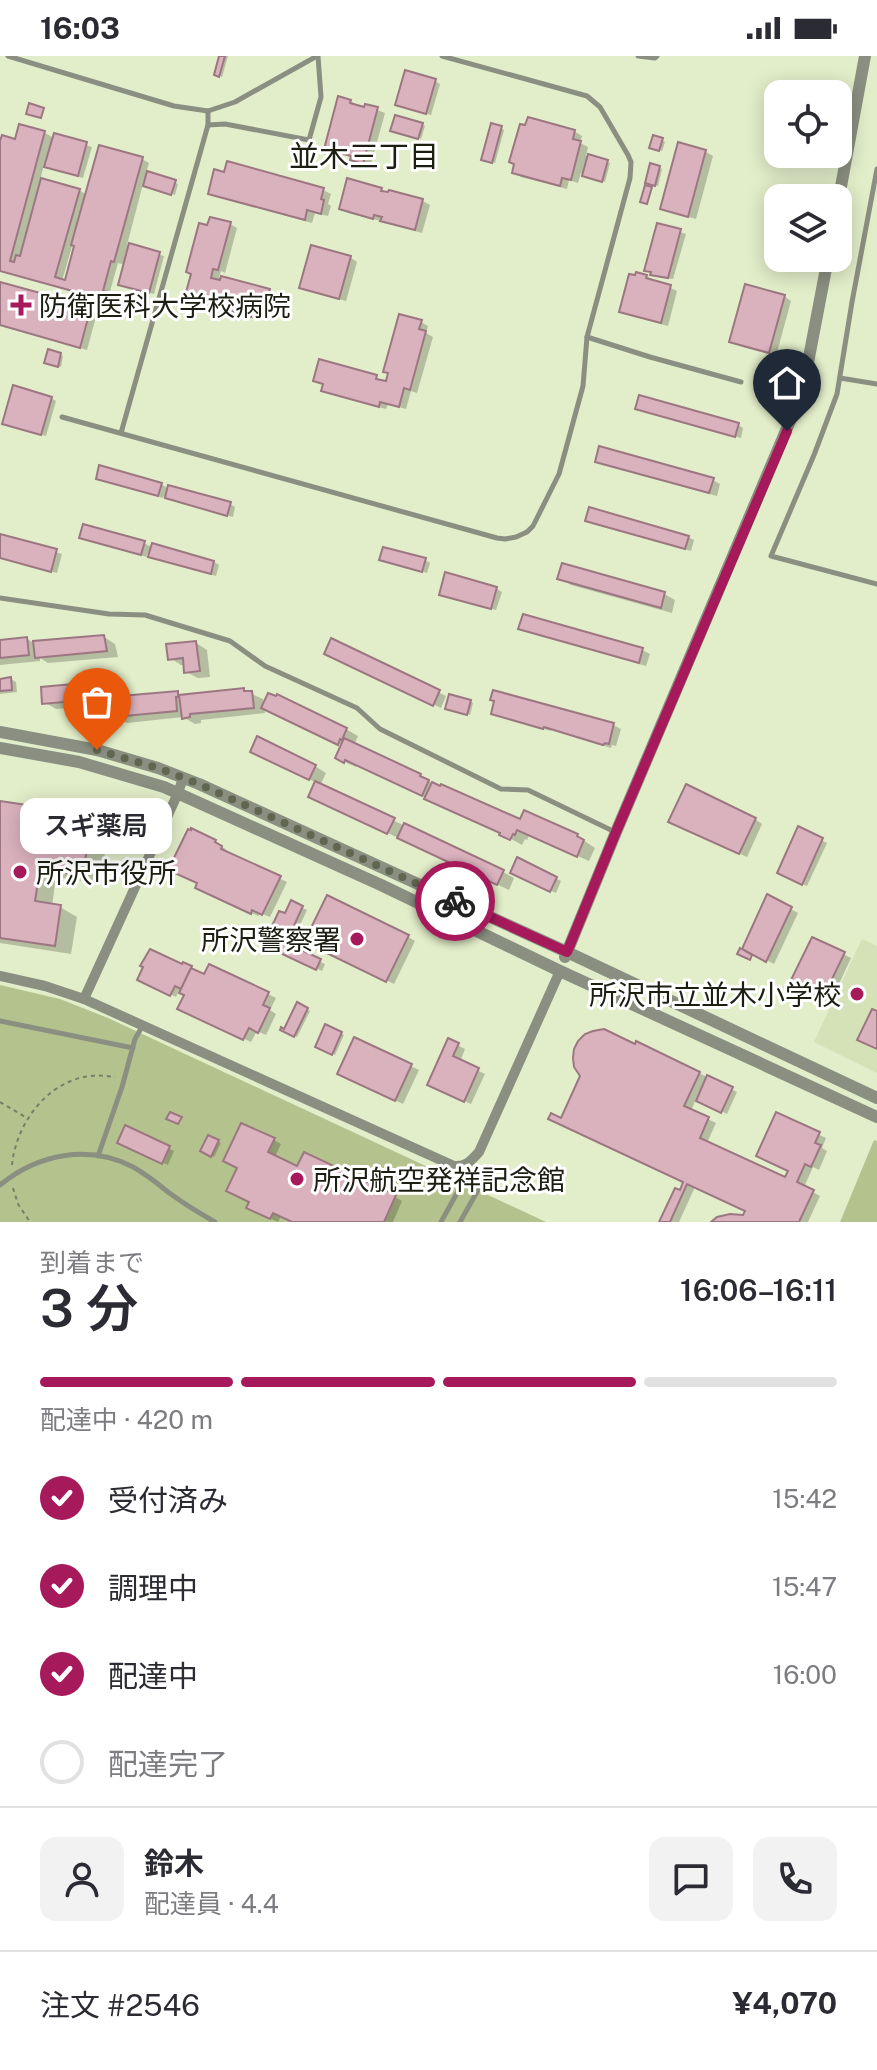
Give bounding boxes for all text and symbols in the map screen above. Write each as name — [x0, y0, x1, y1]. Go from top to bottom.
text: 16:03 — [40, 10, 120, 46]
map controls — [764, 80, 852, 272]
button: locate — [764, 80, 852, 168]
district label: 並木三丁目 — [289, 138, 439, 174]
button: layers — [764, 184, 852, 272]
place label: 防衛医科大学校病院 — [39, 289, 291, 322]
marker: 防衛医科大学校病院 — [10, 294, 32, 316]
pin — [753, 349, 821, 431]
icon: home — [765, 361, 809, 405]
pin — [63, 668, 131, 750]
icon: bag — [75, 680, 119, 724]
callout: スギ薬局 — [21, 798, 173, 854]
text: スギ薬局 — [44, 810, 148, 841]
place label: 所沢市役所 — [36, 856, 176, 889]
courier — [415, 861, 495, 941]
marker: 所沢市役所 — [11, 863, 29, 881]
icon: bike — [433, 879, 477, 923]
place label: 所沢警察署 — [201, 923, 341, 956]
marker: 所沢警察署 — [348, 930, 366, 948]
place label: 所沢市立並木小学校 — [589, 978, 841, 1011]
marker: 所沢市立並木小学校 — [848, 985, 866, 1003]
place label: 所沢航空発祥記念館 — [313, 1163, 565, 1196]
marker: 所沢航空発祥記念館 — [288, 1170, 306, 1188]
text: 到着まで — [40, 1247, 144, 1278]
text: 16:06–16:11 — [680, 1272, 837, 1308]
text: 3 分 — [40, 1278, 138, 1339]
text: 配達中 · 420 m — [40, 1404, 213, 1435]
icon: check — [40, 1476, 84, 1520]
text: 受付済み — [108, 1482, 228, 1518]
text: 15:42 — [772, 1483, 837, 1514]
icon: check — [40, 1564, 84, 1608]
text: 調理中 — [108, 1570, 198, 1606]
text: 15:47 — [772, 1571, 837, 1602]
icon: check — [40, 1652, 84, 1696]
text: 配達中 — [108, 1658, 198, 1694]
text: 16:00 — [773, 1659, 837, 1690]
text: 配達完了 — [108, 1746, 228, 1782]
button: person — [40, 1837, 124, 1921]
button: chat — [649, 1837, 733, 1921]
button: phone — [753, 1837, 837, 1921]
text: 鈴木 — [144, 1845, 204, 1881]
text: 配達員 · 4.4 — [144, 1888, 279, 1919]
text: ¥4,070 — [733, 1985, 837, 2021]
text: 注文 #2546 — [40, 1987, 200, 2023]

